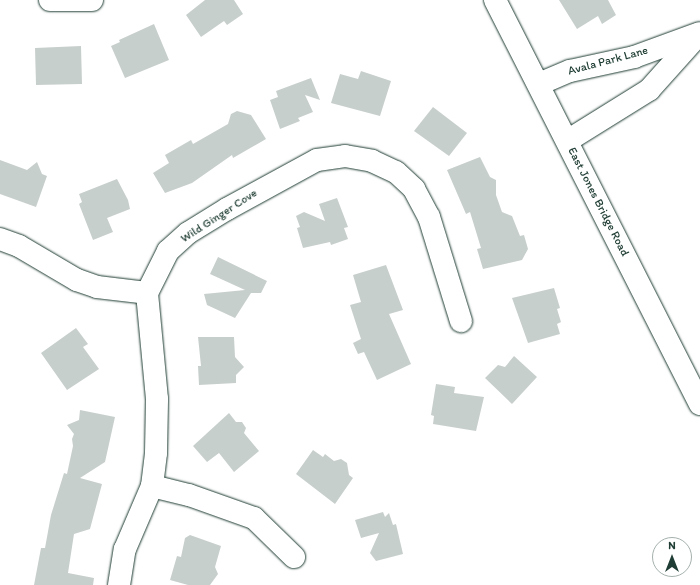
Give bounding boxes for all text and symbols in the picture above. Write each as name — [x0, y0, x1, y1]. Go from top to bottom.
street label: Avala Park Lane — [566, 43, 650, 79]
street label: East Jones Bridge Road — [564, 145, 632, 259]
street label: Wild Ginger Cove — [178, 186, 260, 246]
north arrow — [652, 537, 692, 577]
text: N — [668, 539, 676, 552]

